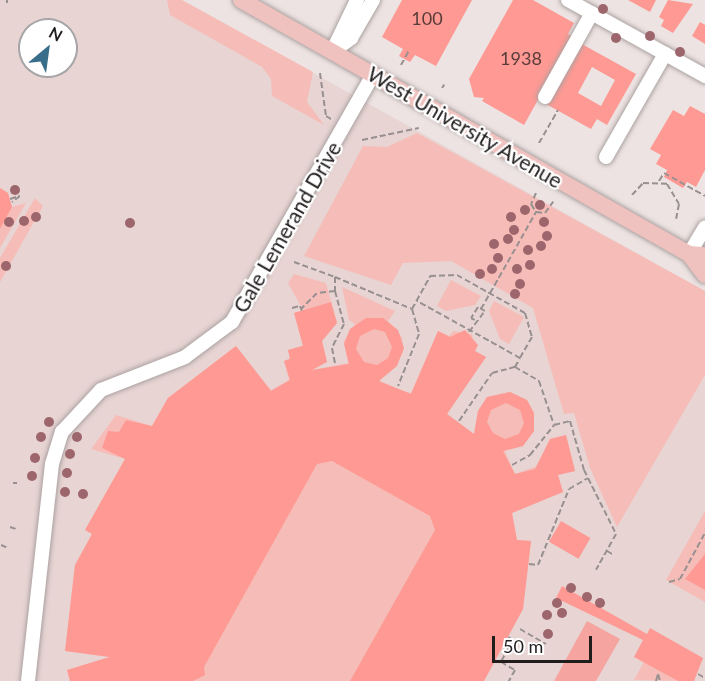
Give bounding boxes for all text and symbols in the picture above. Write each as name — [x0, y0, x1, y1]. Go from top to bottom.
house number: 100 — [411, 7, 443, 29]
north arrow — [18, 18, 78, 78]
text: N — [46, 22, 66, 45]
house number: 1938 — [500, 47, 542, 69]
street label: West University Avenue — [363, 61, 567, 193]
street label: Gale Lemerand Drive — [228, 137, 346, 317]
scale bar — [495, 624, 596, 662]
text: 50 m — [503, 635, 543, 657]

